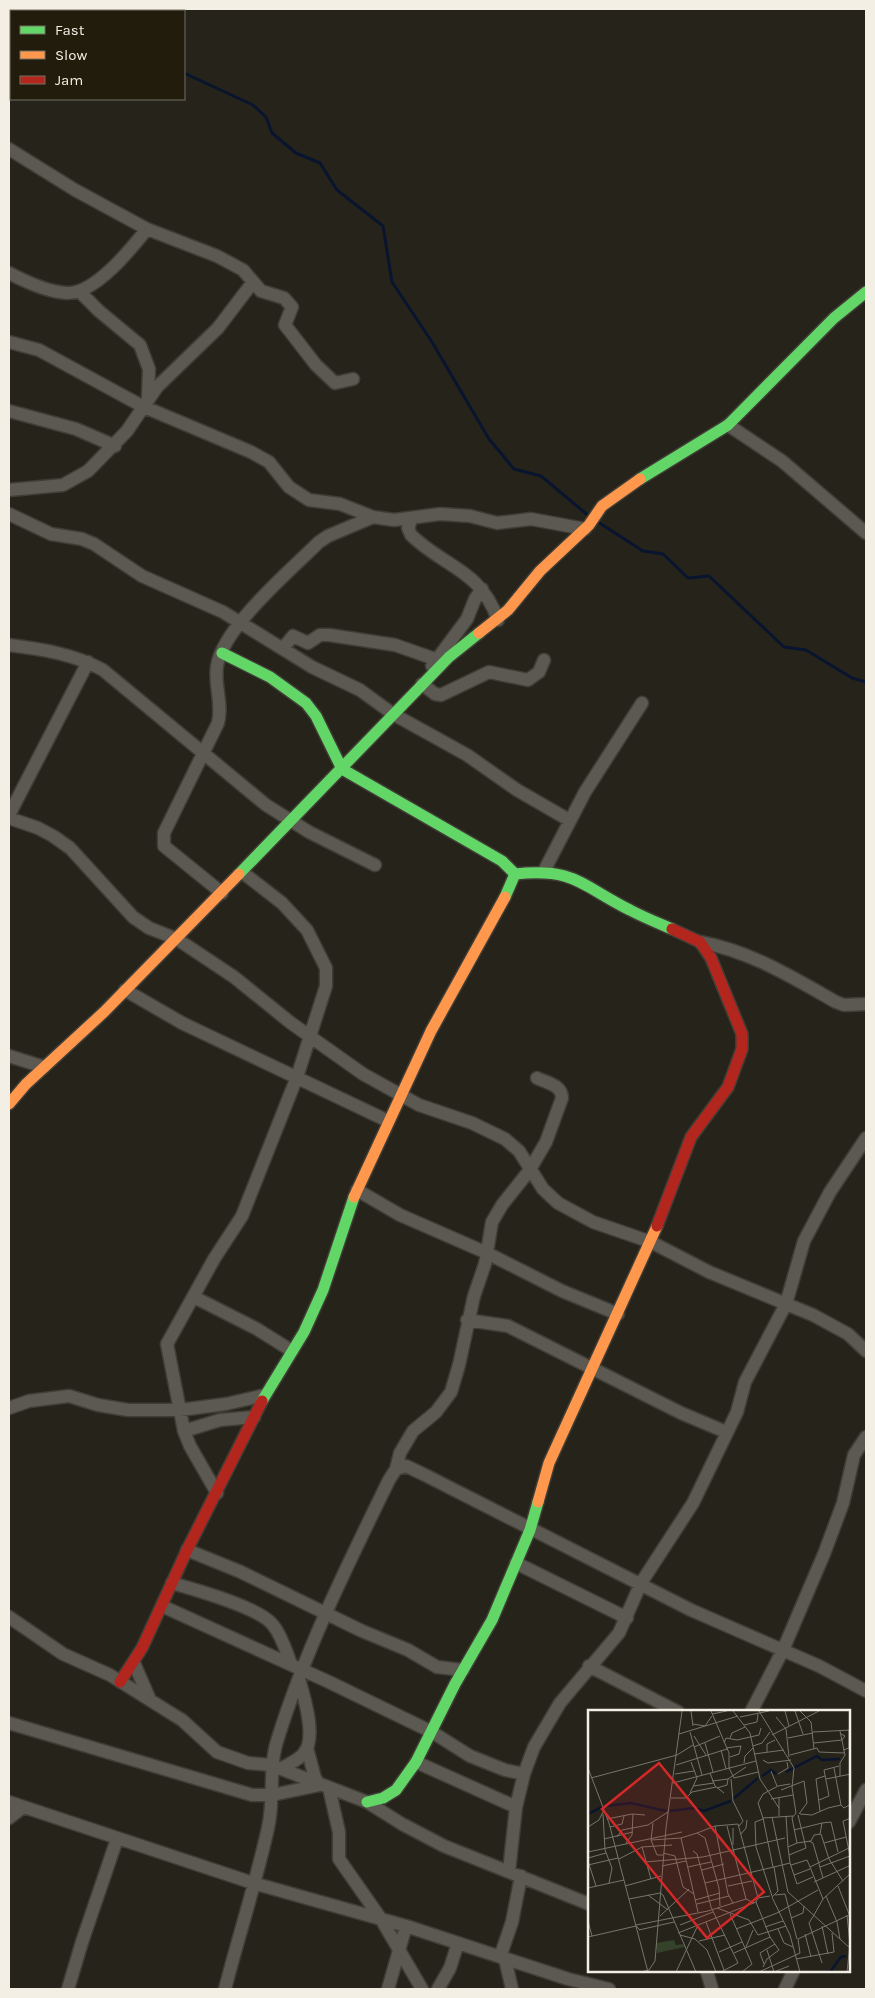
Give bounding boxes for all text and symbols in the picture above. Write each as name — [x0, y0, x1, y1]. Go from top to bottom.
legend — [10, 10, 185, 100]
text: Fast — [55, 21, 85, 39]
text: Slow — [55, 46, 87, 64]
text: Jam — [55, 71, 83, 89]
inset map — [588, 1710, 850, 1973]

